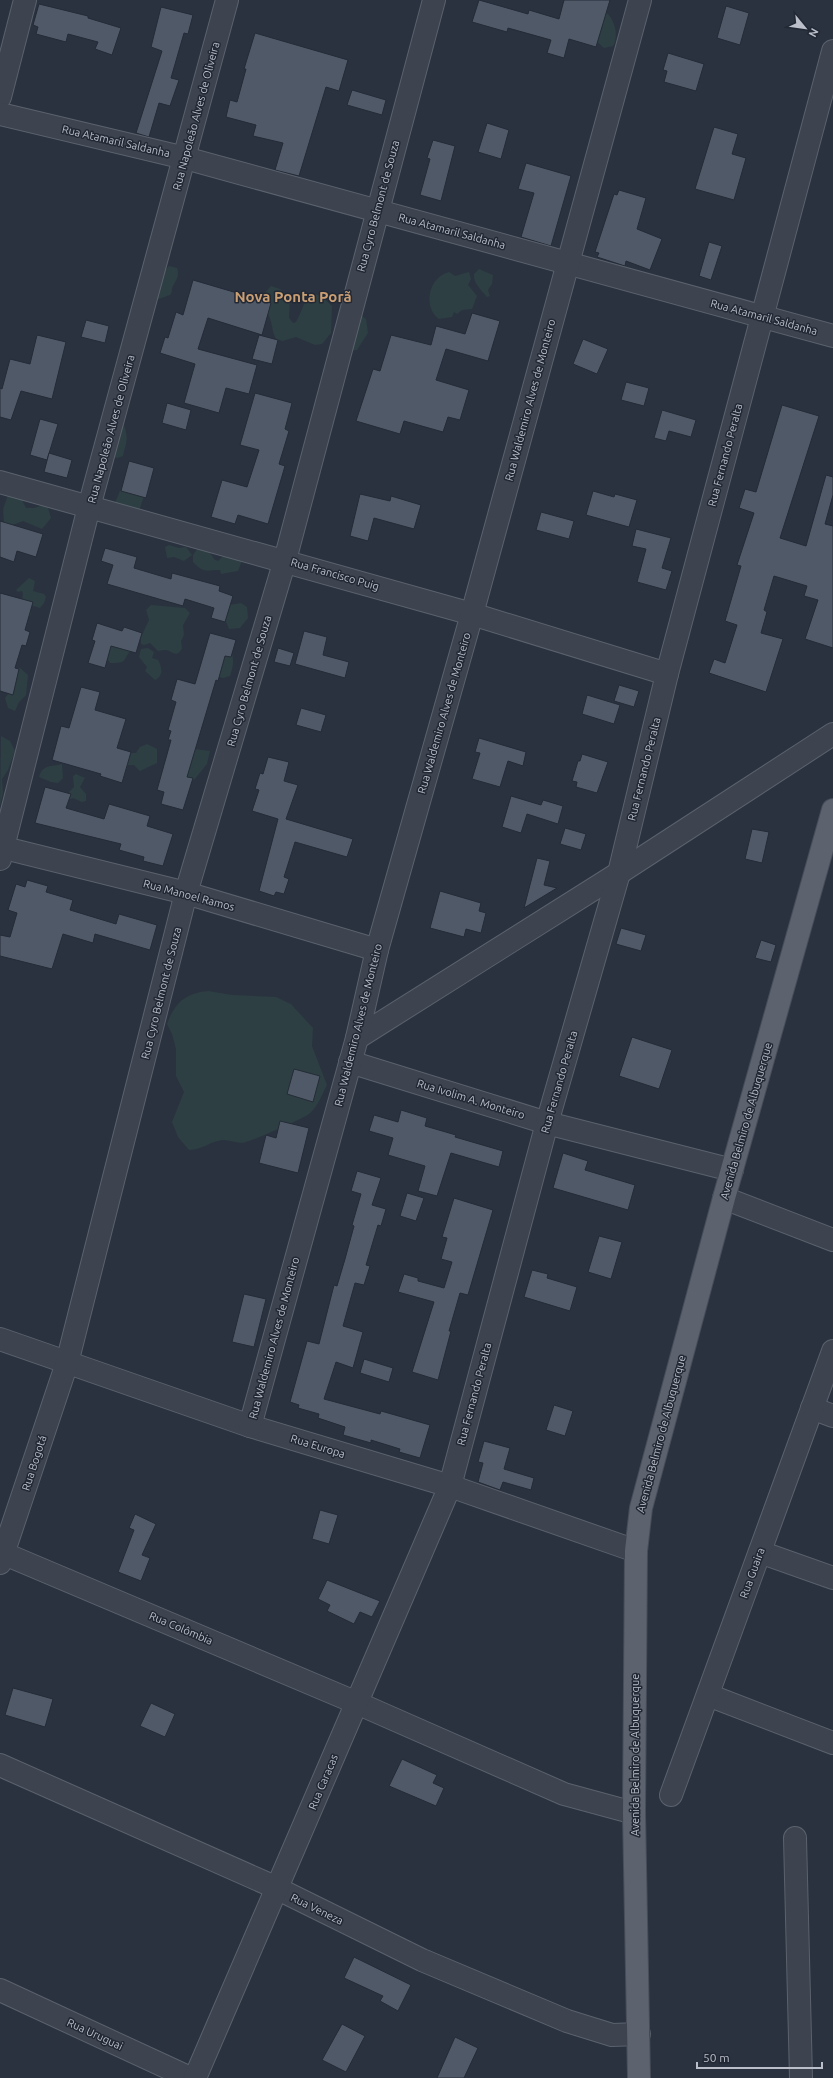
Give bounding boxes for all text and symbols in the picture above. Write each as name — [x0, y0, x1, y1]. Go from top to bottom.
north arrow — [785, 8, 825, 48]
text: N — [807, 26, 821, 39]
street label: Rua Napoleão Alves de Oliveira — [170, 41, 222, 191]
street label: Rua Atamaril Saldanha — [61, 123, 171, 159]
street label: Rua Cyro Belmont de Souza — [355, 139, 401, 273]
street label: Rua Atamaril Saldanha — [397, 211, 507, 251]
district label: Nova Ponta Porã — [234, 288, 352, 305]
street label: Rua Atamaril Saldanha — [709, 297, 819, 337]
street label: Rua Waldemiro Alves de Monteiro — [503, 318, 557, 482]
street label: Rua Napoleão Alves de Oliveira — [85, 354, 137, 504]
street label: Rua Fernando Peralta — [705, 402, 745, 508]
street label: Rua Francisco Puig — [289, 556, 381, 592]
street label: Rua Cyro Belmont de Souza — [225, 614, 273, 748]
street label: Rua Waldemiro Alves de Monteiro — [415, 631, 473, 795]
street label: Rua Fernando Peralta — [625, 716, 663, 822]
street label: Rua Manoel Ramos — [142, 877, 236, 913]
street label: Rua Cyro Belmont de Souza — [139, 926, 183, 1060]
street label: Rua Waldemiro Alves de Monteiro — [332, 942, 384, 1108]
street label: Rua Fernando Peralta — [539, 1029, 579, 1135]
street label: Avenida Belmiro de Albuquerque — [718, 1041, 774, 1201]
street label: Rua Ivolim A. Monteiro — [416, 1077, 526, 1121]
street label: Rua Waldemiro Alves de Monteiro — [247, 1256, 301, 1420]
street label: Rua Fernando Peralta — [454, 1341, 494, 1447]
street label: Avenida Belmiro de Albuquerque — [634, 1354, 688, 1514]
street label: Rua Europa — [289, 1432, 347, 1460]
street label: Rua Bogotá — [19, 1434, 49, 1492]
street label: Rua Guaira — [737, 1546, 767, 1600]
street label: Rua Colômbia — [147, 1609, 215, 1647]
street label: Avenida Belmiro de Albuquerque — [629, 1674, 641, 1836]
street label: Rua Caracas — [306, 1752, 340, 1812]
street label: Rua Veneza — [289, 1891, 345, 1927]
street label: Rua Uruguai — [65, 2016, 125, 2052]
scale bar — [697, 2044, 822, 2070]
text: 50 m — [703, 2051, 730, 2064]

